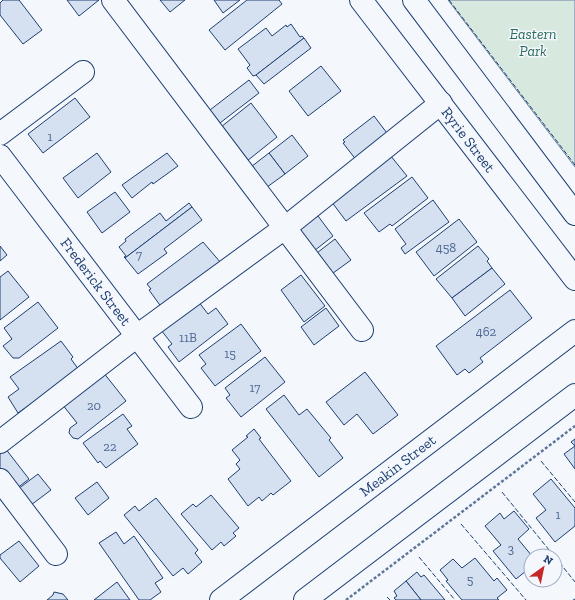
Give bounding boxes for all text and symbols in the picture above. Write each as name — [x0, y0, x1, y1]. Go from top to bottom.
park label: Eastern Park — [509, 25, 557, 60]
street label: Ryrie Street — [437, 104, 499, 176]
house number: 1 — [47, 129, 53, 144]
street label: Frederick Street — [57, 234, 135, 329]
house number: 458 — [436, 240, 456, 255]
house number: 7 — [136, 247, 142, 262]
house number: 462 — [476, 324, 497, 339]
house number: 11B — [179, 330, 197, 345]
house number: 15 — [224, 346, 236, 361]
house number: 17 — [250, 380, 260, 395]
house number: 20 — [87, 398, 101, 413]
street label: Meakin Street — [356, 431, 440, 500]
house number: 22 — [103, 439, 117, 454]
house number: 1 — [555, 507, 561, 522]
house number: 3 — [508, 541, 514, 556]
north arrow — [523, 548, 563, 588]
text: N — [541, 552, 556, 568]
house number: 5 — [467, 572, 474, 587]

